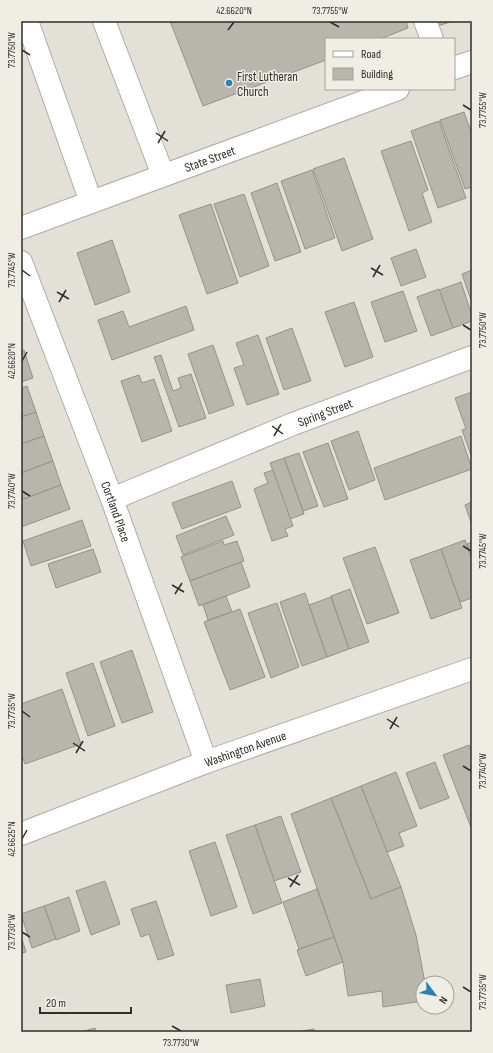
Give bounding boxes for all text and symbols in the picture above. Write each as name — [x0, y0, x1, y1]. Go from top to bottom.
text: 42.6620°N — [216, 5, 252, 17]
text: 73.7755°W — [312, 5, 348, 17]
text: 73.7750°W — [6, 32, 18, 68]
legend — [325, 38, 455, 90]
text: Road — [361, 47, 381, 62]
text: Building — [361, 67, 393, 82]
place label: First Lutheran Church — [237, 69, 298, 100]
marker: First Lutheran Church — [224, 78, 234, 88]
text: 73.7755°W — [477, 92, 489, 128]
street label: State Street — [182, 143, 238, 176]
text: 73.7745°W — [6, 252, 18, 287]
text: 73.7750°W — [477, 312, 489, 348]
text: 42.6620°N — [6, 343, 18, 379]
street label: Spring Street — [296, 395, 355, 431]
text: 73.7740°W — [6, 473, 18, 509]
street label: Cortland Place — [97, 479, 134, 544]
text: 73.7745°W — [477, 533, 489, 568]
text: 73.7735°W — [6, 693, 18, 729]
street label: Washington Avenue — [203, 728, 288, 771]
text: 73.7740°W — [477, 753, 489, 789]
text: 42.6625°N — [6, 821, 18, 857]
text: 73.7730°W — [6, 914, 18, 950]
text: 73.7735°W — [477, 974, 489, 1010]
north arrow — [415, 975, 455, 1015]
scale bar — [40, 989, 131, 1015]
text: N — [436, 994, 450, 1006]
text: 20 m — [46, 996, 66, 1011]
text: 73.7730°W — [163, 1037, 199, 1049]

